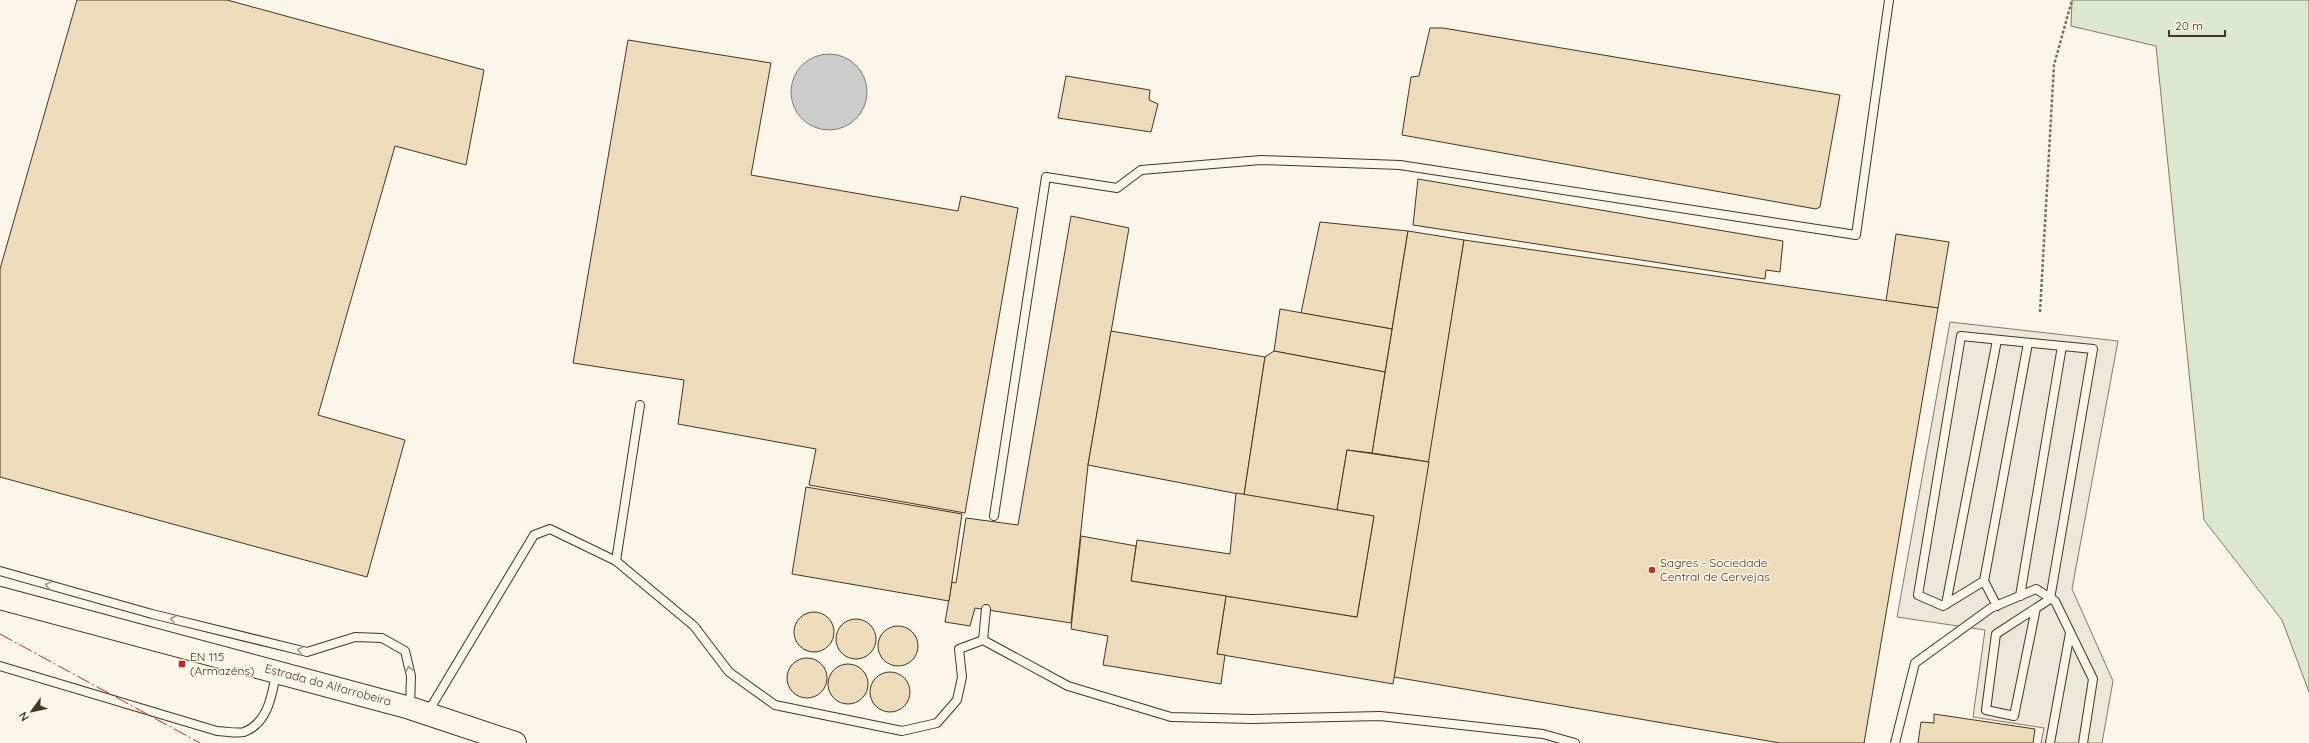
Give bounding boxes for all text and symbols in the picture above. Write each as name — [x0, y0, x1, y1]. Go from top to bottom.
scale bar — [2169, 12, 2225, 38]
text: 20 m — [2175, 18, 2203, 33]
place label: Sagres - Sociedade Central de Cervejas — [1660, 555, 1770, 584]
marker: Sagres - Sociedade Central de Cervejas — [1647, 565, 1657, 575]
one-way arrow — [45, 581, 52, 590]
one-way arrow — [170, 615, 177, 624]
one-way arrow — [296, 646, 303, 655]
place label: EN 115 (Armazéns) — [190, 649, 255, 678]
marker: EN 115 (Armazéns) — [177, 659, 187, 669]
street label: Estrada da Alfarrobeira — [263, 660, 393, 709]
one-way arrow — [406, 666, 414, 672]
north arrow — [12, 691, 52, 731]
text: N — [16, 709, 32, 724]

